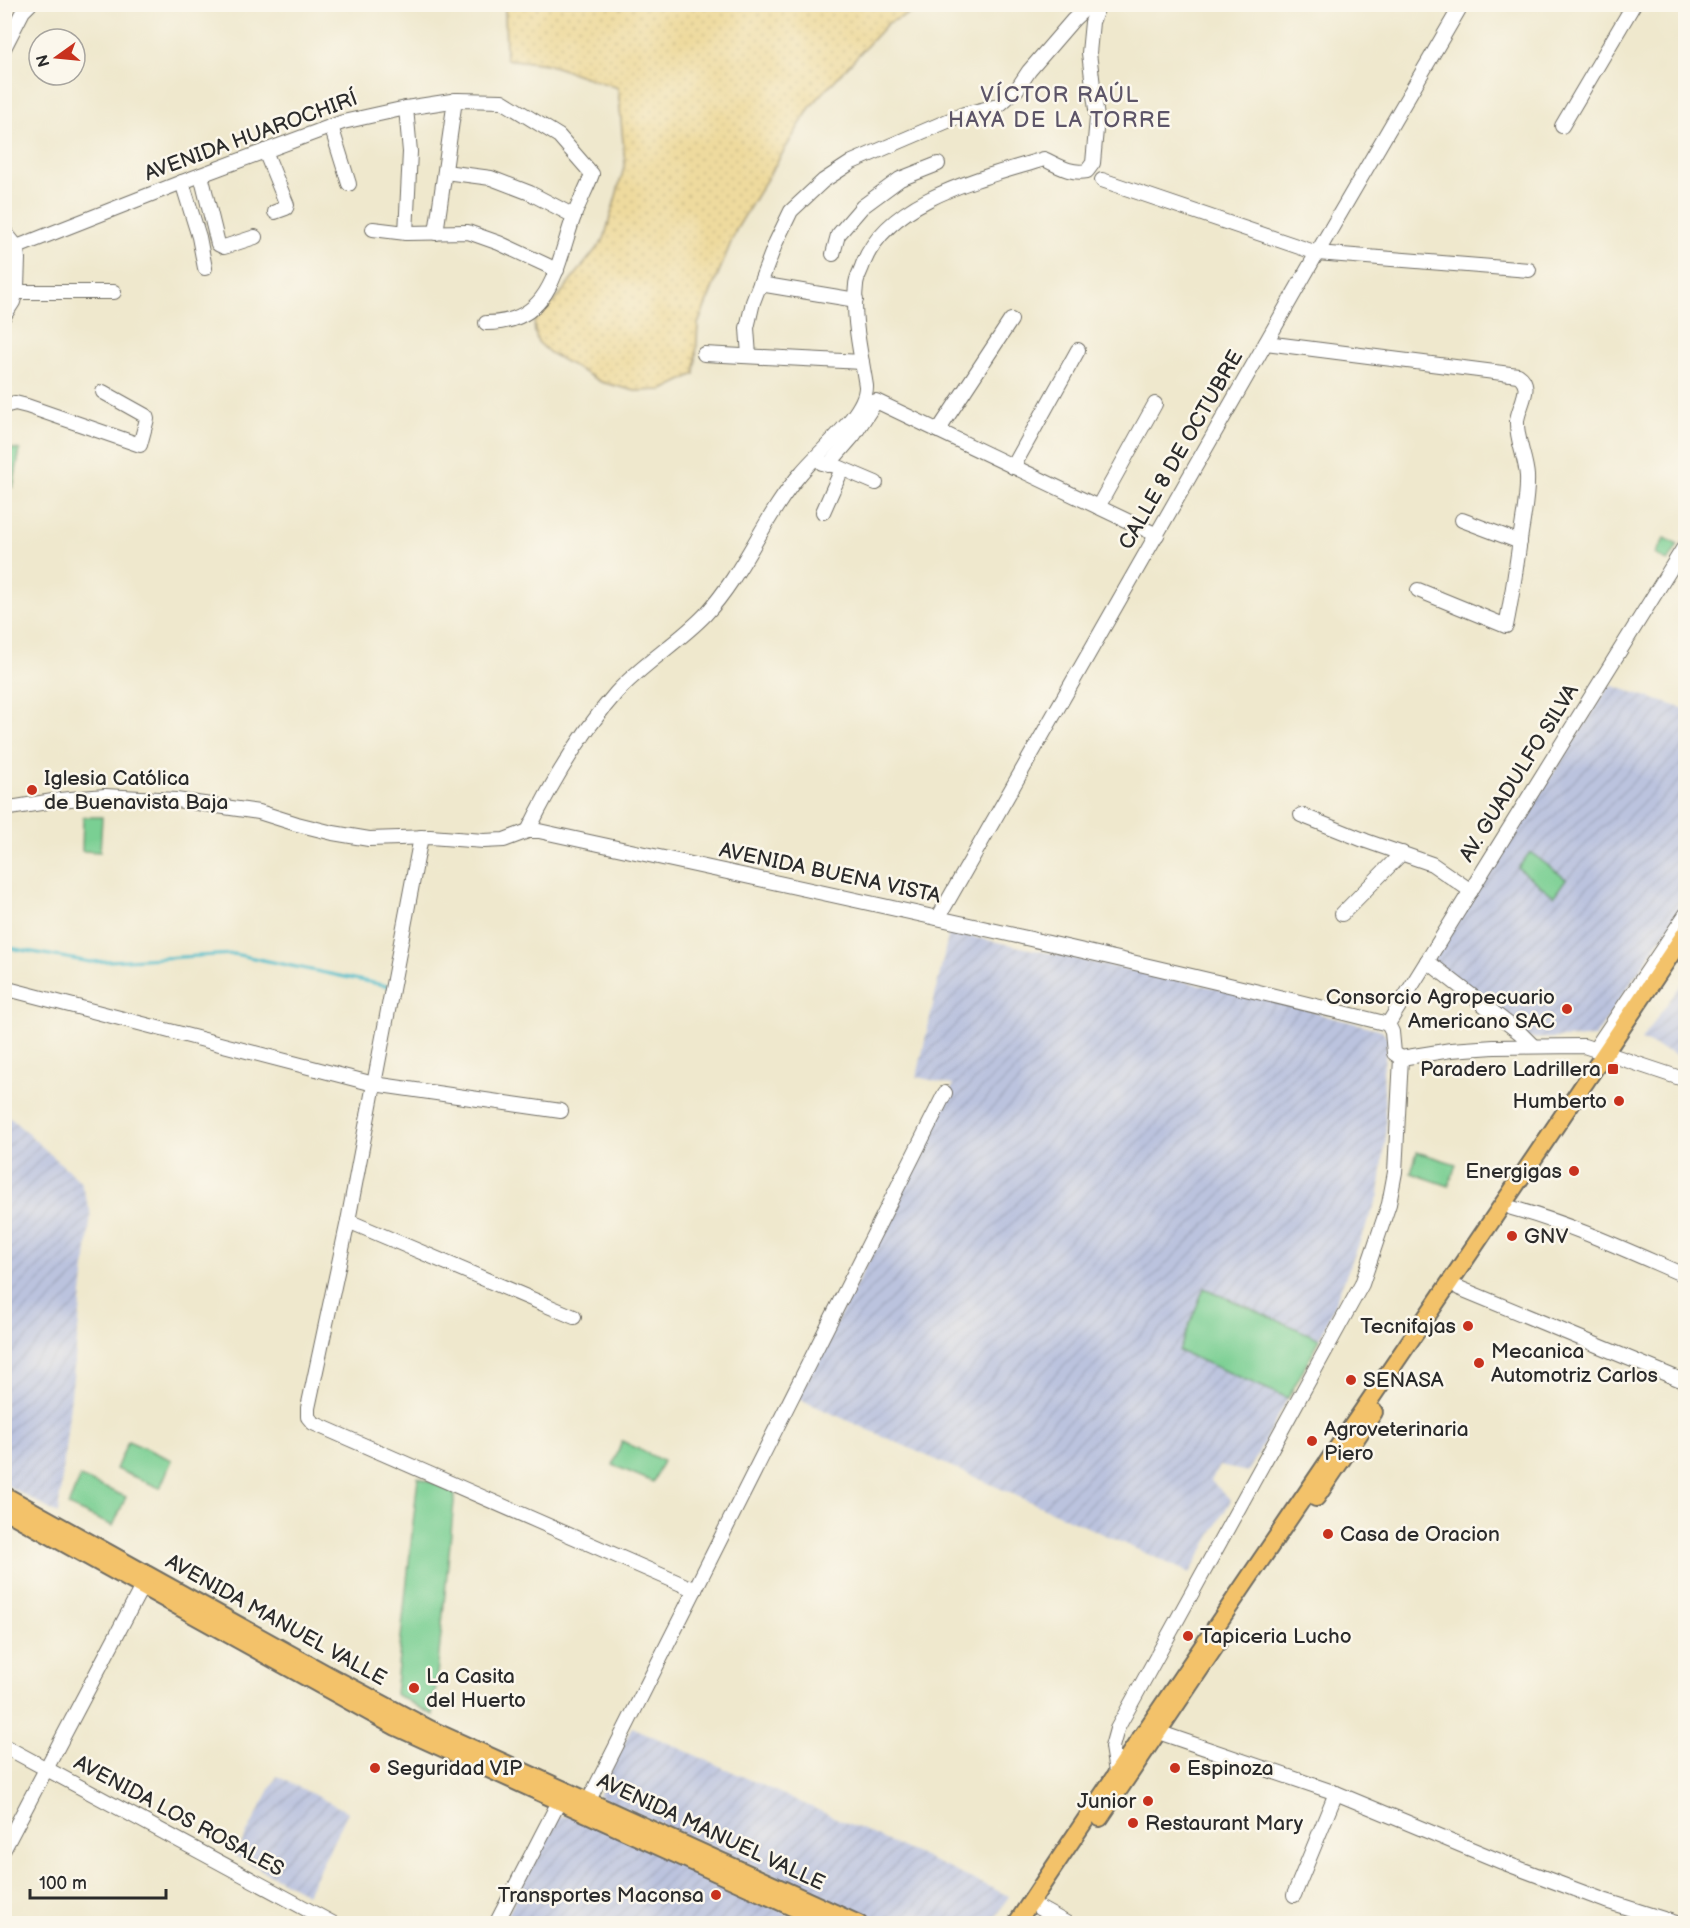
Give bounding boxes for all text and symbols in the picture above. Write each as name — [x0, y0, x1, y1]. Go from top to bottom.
north arrow — [27, 27, 87, 87]
text: N — [33, 52, 55, 69]
district label: VÍCTOR RAÚL HAYA DE LA TORRE — [948, 81, 1172, 134]
street label: AVENIDA HUAROCHIRÍ — [141, 86, 361, 186]
street label: CALLE 8 DE OCTUBRE — [1114, 346, 1248, 554]
street label: AV. GUADULFO SILVA — [1454, 679, 1584, 867]
place label: Iglesia Católica de Buenavista Baja — [44, 766, 228, 815]
marker: Iglesia Católica de Buenavista Baja — [25, 783, 39, 797]
street label: AVENIDA BUENA VISTA — [717, 837, 943, 909]
place label: Consorcio Agropecuario Americano SAC — [1326, 985, 1555, 1034]
marker: Consorcio Agropecuario Americano SAC — [1560, 1002, 1574, 1016]
place label: Paradero Ladrillera — [1420, 1057, 1601, 1082]
marker: Paradero Ladrillera — [1606, 1062, 1620, 1076]
place label: Humberto — [1513, 1089, 1607, 1114]
marker: Humberto — [1612, 1094, 1626, 1108]
place label: Energigas — [1465, 1159, 1562, 1184]
marker: Energigas — [1567, 1164, 1581, 1178]
place label: GNV — [1524, 1224, 1569, 1249]
marker: GNV — [1505, 1229, 1519, 1243]
place label: Tecnifajas — [1360, 1314, 1456, 1339]
marker: Tecnifajas — [1461, 1319, 1475, 1333]
place label: Mecanica Automotriz Carlos — [1491, 1339, 1658, 1388]
marker: Mecanica Automotriz Carlos — [1472, 1356, 1486, 1370]
place label: SENASA — [1363, 1368, 1444, 1393]
marker: SENASA — [1344, 1373, 1358, 1387]
place label: Agroveterinaria Piero — [1324, 1417, 1469, 1466]
marker: Agroveterinaria Piero — [1305, 1434, 1319, 1448]
place label: Casa de Oracion — [1340, 1522, 1500, 1547]
marker: Casa de Oracion — [1321, 1527, 1335, 1541]
street label: AVENIDA MANUEL VALLE — [161, 1549, 391, 1691]
place label: Tapiceria Lucho — [1200, 1624, 1352, 1649]
marker: Tapiceria Lucho — [1181, 1629, 1195, 1643]
place label: La Casita del Huerto — [426, 1664, 526, 1713]
marker: La Casita del Huerto — [407, 1681, 421, 1695]
street label: AVENIDA LOS ROSALES — [70, 1750, 288, 1882]
place label: Seguridad VIP — [387, 1756, 522, 1781]
place label: Espinoza — [1187, 1756, 1274, 1781]
marker: Seguridad VIP — [368, 1761, 382, 1775]
marker: Espinoza — [1168, 1761, 1182, 1775]
street label: AVENIDA MANUEL VALLE — [593, 1768, 829, 1896]
place label: Junior — [1077, 1789, 1136, 1814]
marker: Junior — [1141, 1794, 1155, 1808]
place label: Restaurant Mary — [1145, 1811, 1304, 1836]
marker: Restaurant Mary — [1126, 1816, 1140, 1830]
scale bar — [30, 1862, 166, 1900]
text: 100 m — [39, 1873, 87, 1894]
place label: Transportes Maconsa — [498, 1883, 704, 1908]
marker: Transportes Maconsa — [709, 1888, 723, 1902]

